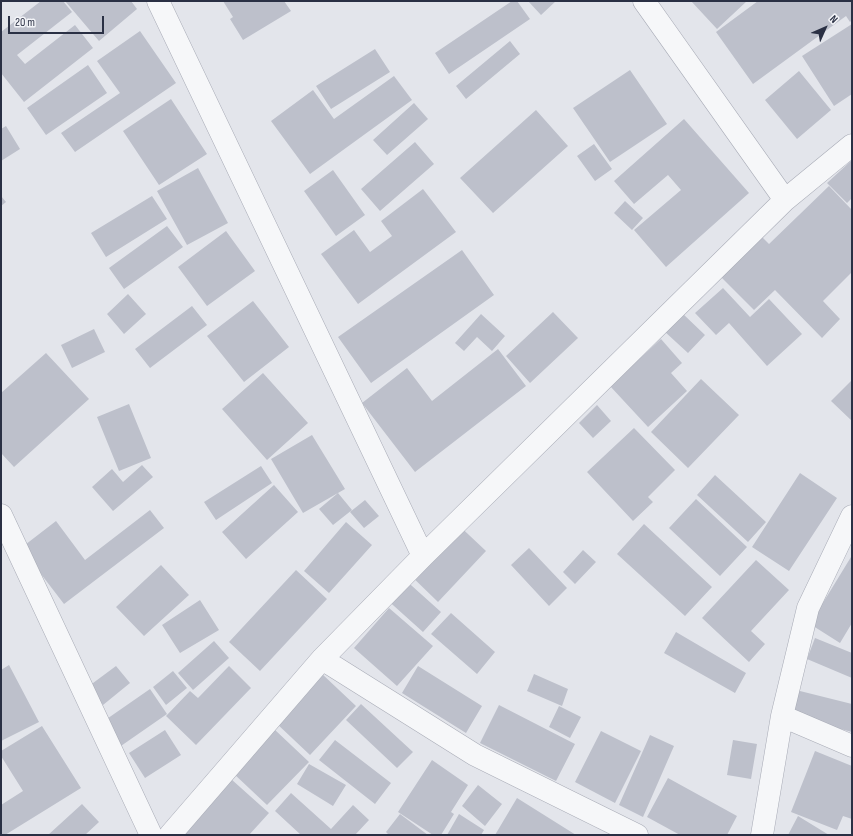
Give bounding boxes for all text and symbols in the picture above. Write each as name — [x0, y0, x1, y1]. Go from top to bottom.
scale bar — [10, 8, 106, 34]
north arrow — [805, 8, 845, 48]
text: N — [827, 12, 841, 26]
text: 20 m — [15, 15, 35, 30]

